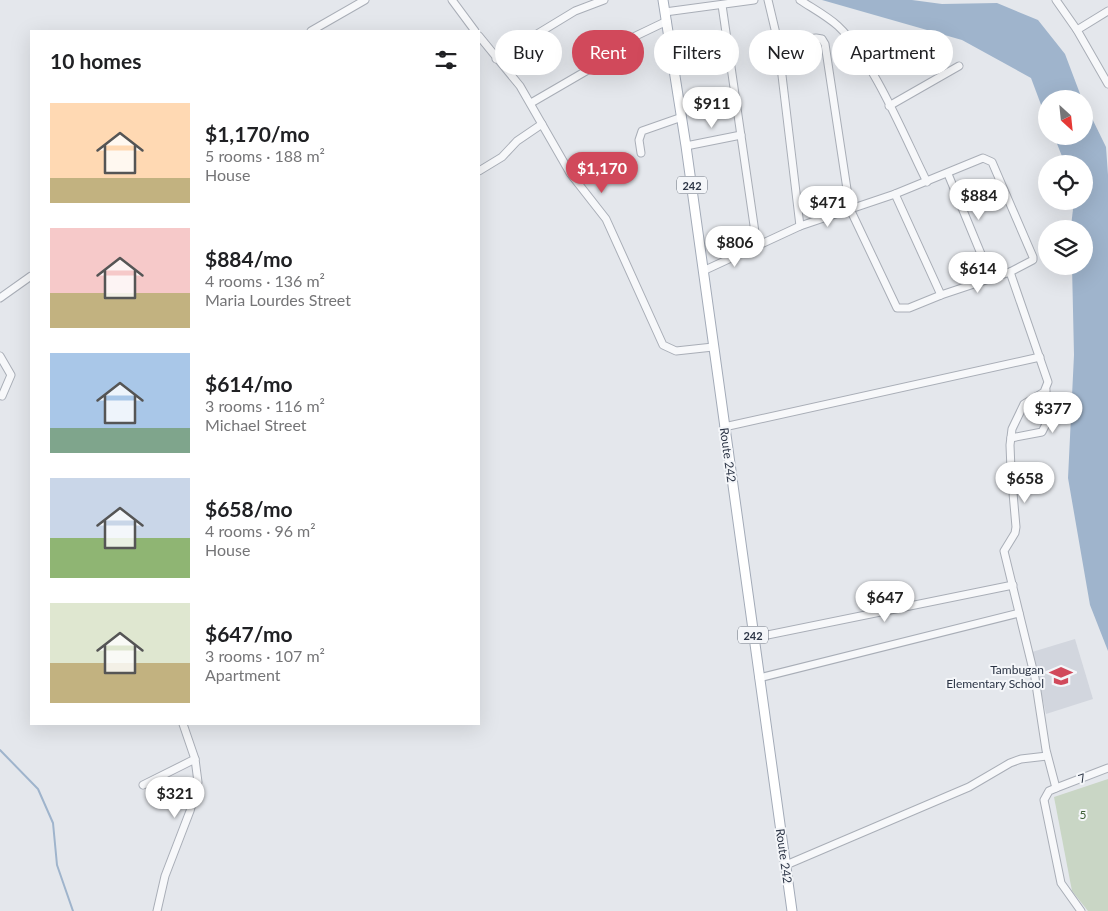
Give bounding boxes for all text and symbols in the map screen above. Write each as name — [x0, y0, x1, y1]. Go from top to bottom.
chip: Buy — [495, 30, 562, 75]
chip: Rent — [572, 30, 644, 75]
chip: Filters — [654, 30, 739, 75]
chip: New — [749, 30, 822, 75]
chip: Apartment — [832, 30, 953, 75]
icon: filters — [432, 46, 460, 74]
text: 10 homes — [50, 48, 141, 73]
pin: $911 — [682, 86, 742, 129]
north arrow — [1038, 90, 1092, 145]
map controls — [1038, 90, 1093, 275]
text: $911 — [693, 93, 731, 112]
text: $1,170/mo — [205, 121, 310, 146]
icon: home — [90, 123, 150, 183]
text: 5 rooms · 188 m² — [205, 146, 325, 165]
pin: $1,170 — [561, 152, 643, 194]
button: locate — [1038, 155, 1093, 210]
text: $1,170 — [577, 158, 627, 177]
text: House — [205, 165, 250, 184]
road number: 242 — [677, 176, 707, 194]
pin: $884 — [949, 178, 1009, 221]
text: $884 — [960, 185, 998, 204]
pin: $471 — [798, 186, 858, 228]
text: $471 — [809, 192, 847, 211]
button: layers — [1038, 220, 1093, 275]
pin: $806 — [705, 226, 765, 268]
text: $806 — [716, 232, 754, 251]
text: $884/mo — [205, 246, 293, 271]
icon: home — [90, 248, 150, 308]
pin: $614 — [948, 252, 1008, 294]
text: $614 — [959, 258, 997, 277]
text: 4 rooms · 136 m² — [205, 271, 325, 290]
text: Maria Lourdes Street — [205, 290, 351, 309]
text: $614/mo — [205, 371, 293, 396]
icon: home — [90, 373, 150, 433]
pin: $377 — [1023, 392, 1083, 434]
text: 3 rooms · 116 m² — [205, 396, 325, 415]
text: $377 — [1034, 398, 1072, 417]
text: Michael Street — [205, 415, 307, 434]
street label: Route 242 — [717, 427, 739, 483]
pin: $658 — [995, 462, 1055, 504]
text: $658 — [1006, 468, 1044, 487]
text: $658/mo — [205, 496, 293, 521]
icon: home — [90, 498, 150, 558]
text: 4 rooms · 96 m² — [205, 521, 316, 540]
text: House — [205, 540, 250, 559]
pin: $647 — [855, 580, 915, 623]
text: $647 — [866, 587, 904, 606]
text: $647/mo — [205, 621, 293, 646]
icon: home — [90, 623, 150, 683]
road number: 242 — [738, 626, 768, 644]
text: 3 rooms · 107 m² — [205, 646, 325, 665]
place label: Tambugan Elementary School — [946, 662, 1044, 691]
school or university icon: Tambugan Elementary School — [1048, 663, 1074, 689]
text: Apartment — [205, 665, 280, 684]
street label: 7 — [1076, 770, 1088, 786]
pin: $321 — [145, 776, 205, 819]
text: $321 — [156, 783, 194, 802]
park label: 5 — [1080, 807, 1087, 822]
street label: Route 242 — [773, 828, 795, 884]

